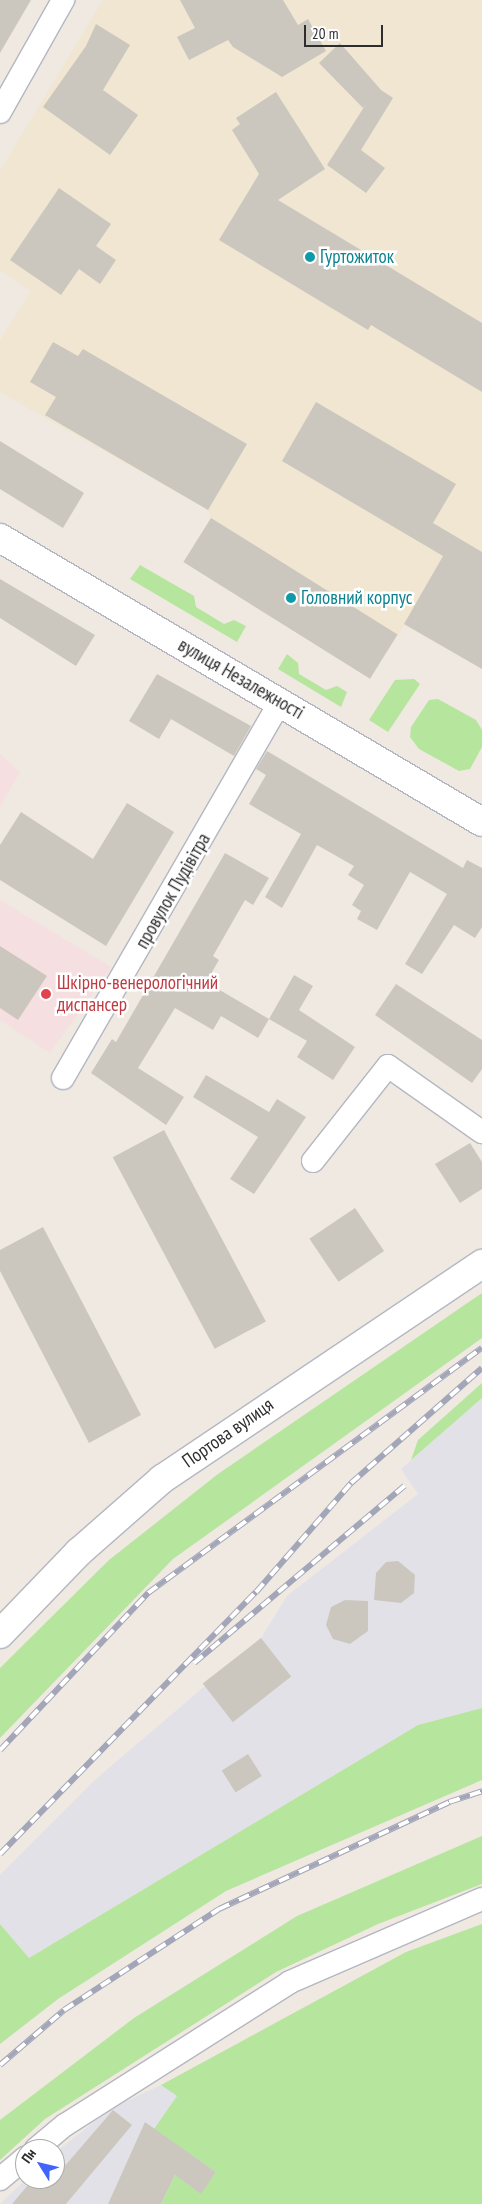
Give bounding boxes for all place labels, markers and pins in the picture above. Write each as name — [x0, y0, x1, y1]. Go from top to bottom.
place label: Гуртожиток — [320, 246, 394, 268]
marker: Гуртожиток — [304, 251, 316, 263]
place label: Головний корпус — [301, 587, 412, 609]
marker: Головний корпус — [285, 592, 297, 604]
place label: Шкірно-венерологічний диспансер — [57, 972, 218, 1016]
marker: Шкірно-венерологічний диспансер — [39, 987, 53, 1001]

